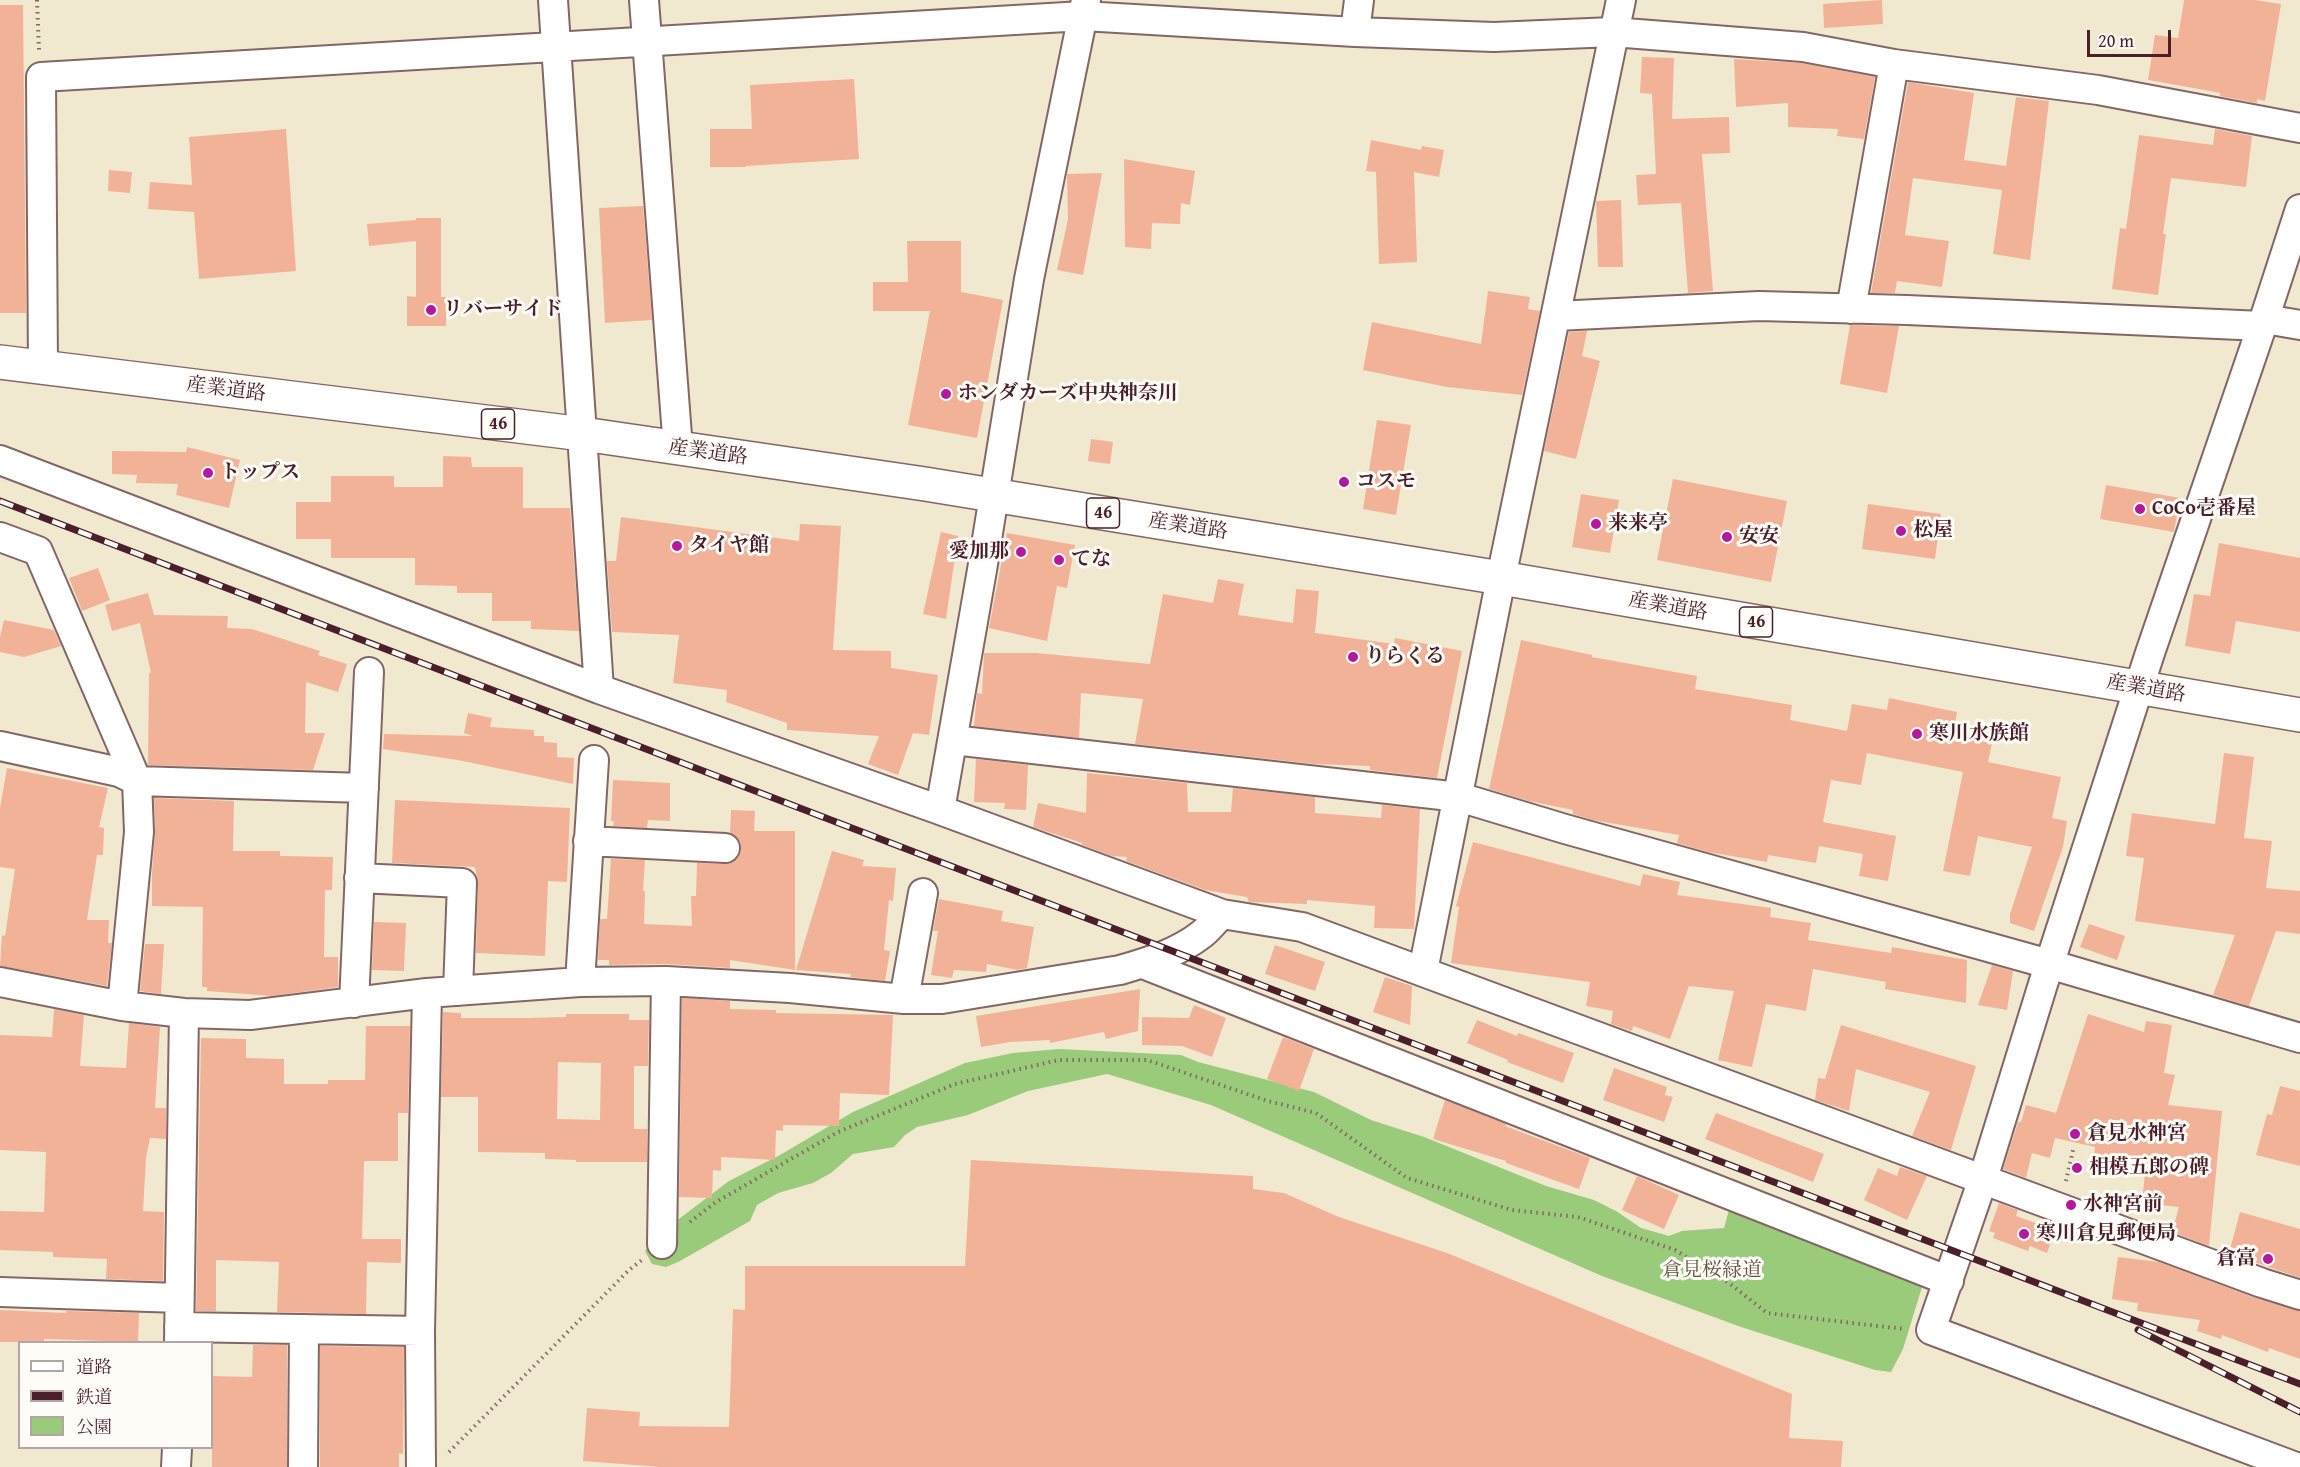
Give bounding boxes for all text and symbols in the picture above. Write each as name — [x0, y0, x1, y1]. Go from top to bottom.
scale bar — [2090, 18, 2174, 56]
text: 20 m — [2098, 27, 2134, 54]
place label: リバーサイド — [443, 298, 563, 322]
marker: リバーサイド — [424, 303, 438, 317]
street label: 産業道路 — [185, 373, 267, 407]
place label: ホンダカーズ中央神奈川 — [958, 382, 1178, 406]
marker: ホンダカーズ中央神奈川 — [939, 387, 953, 401]
road number: 46 — [482, 409, 514, 439]
street label: 産業道路 — [667, 436, 749, 470]
place label: トップス — [220, 461, 300, 485]
marker: トップス — [201, 466, 215, 480]
place label: コスモ — [1356, 470, 1416, 494]
marker: コスモ — [1337, 475, 1351, 489]
place label: CoCo壱番屋 — [2152, 497, 2256, 521]
road number: 46 — [1086, 498, 1120, 528]
marker: CoCo壱番屋 — [2133, 502, 2147, 516]
street label: 産業道路 — [1147, 509, 1229, 545]
place label: 来来亭 — [1608, 512, 1668, 536]
marker: 来来亭 — [1589, 517, 1603, 531]
place label: 松屋 — [1913, 519, 1953, 543]
marker: 松屋 — [1894, 524, 1908, 538]
place label: 安安 — [1739, 525, 1779, 549]
marker: 安安 — [1720, 530, 1734, 544]
place label: タイヤ館 — [689, 534, 769, 558]
marker: タイヤ館 — [670, 539, 684, 553]
place label: 愛加那 — [949, 540, 1009, 564]
marker: 愛加那 — [1014, 545, 1028, 559]
place label: てな — [1071, 548, 1111, 572]
marker: てな — [1052, 553, 1066, 567]
street label: 産業道路 — [1627, 588, 1709, 626]
road number: 46 — [1740, 607, 1772, 637]
place label: りらくる — [1365, 645, 1445, 669]
marker: りらくる — [1346, 650, 1360, 664]
street label: 産業道路 — [2105, 670, 2187, 708]
place label: 寒川水族館 — [1929, 722, 2029, 746]
marker: 寒川水族館 — [1910, 727, 1924, 741]
place label: 倉見水神宮 — [2087, 1122, 2187, 1146]
marker: 倉見水神宮 — [2068, 1127, 2082, 1141]
place label: 相模五郎の碑 — [2089, 1156, 2209, 1180]
marker: 相模五郎の碑 — [2070, 1161, 2084, 1175]
place label: 水神宮前 — [2083, 1193, 2163, 1217]
marker: 水神宮前 — [2064, 1198, 2078, 1212]
place label: 寒川倉見郵便局 — [2036, 1222, 2176, 1246]
marker: 寒川倉見郵便局 — [2017, 1227, 2031, 1241]
place label: 倉富 — [2216, 1247, 2256, 1271]
marker: 倉富 — [2261, 1252, 2275, 1266]
park label: 倉見桜緑道 — [1662, 1259, 1762, 1283]
legend — [18, 1341, 213, 1449]
text: 道路 — [76, 1353, 112, 1380]
text: 鉄道 — [76, 1383, 112, 1410]
text: 公園 — [76, 1413, 112, 1440]

